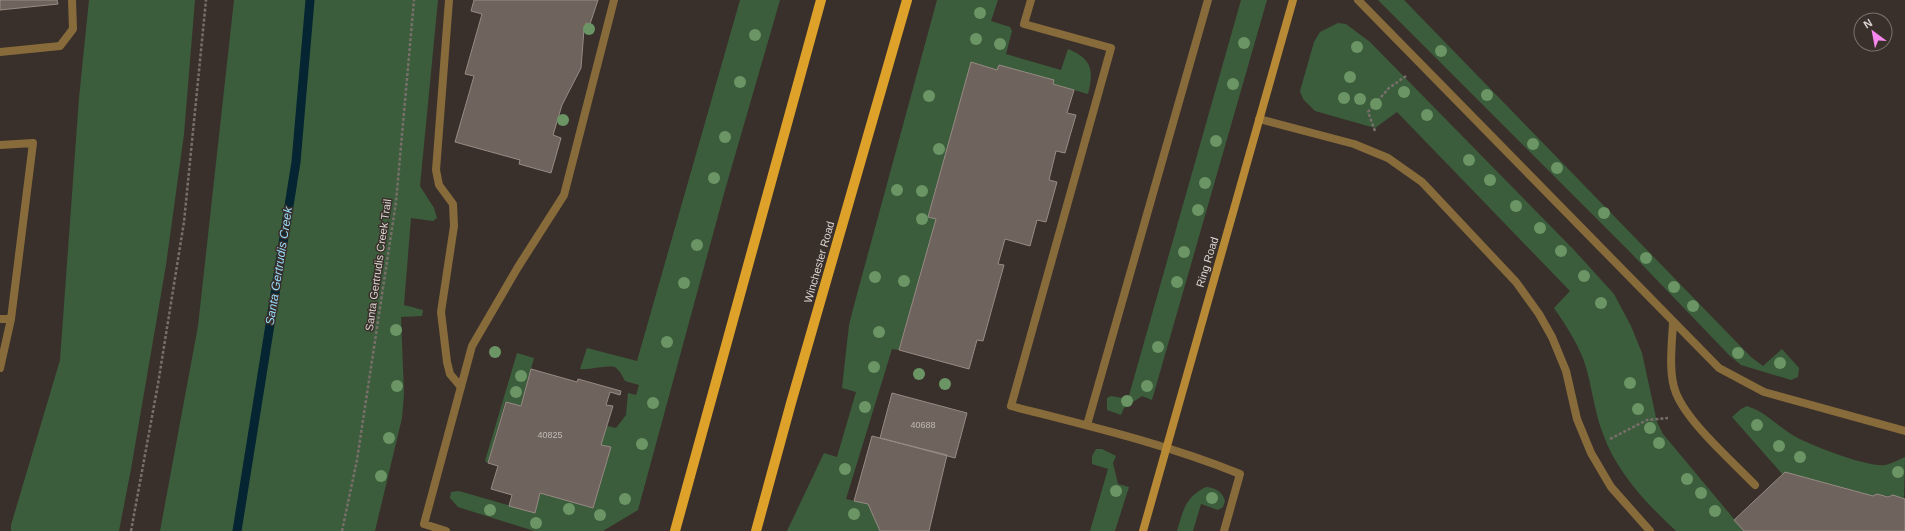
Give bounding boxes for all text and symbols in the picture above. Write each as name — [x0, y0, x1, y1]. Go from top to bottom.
north arrow — [1853, 12, 1893, 52]
text: N — [1861, 16, 1874, 31]
street label: Santa Gertrudis Creek Trail — [363, 198, 393, 332]
water label: Santa Gertrudis Creek — [263, 205, 295, 326]
street label: Winchester Road — [802, 220, 836, 304]
street label: Ring Road — [1194, 235, 1220, 289]
house number: 40688 — [910, 420, 936, 430]
house number: 40825 — [537, 430, 563, 440]

